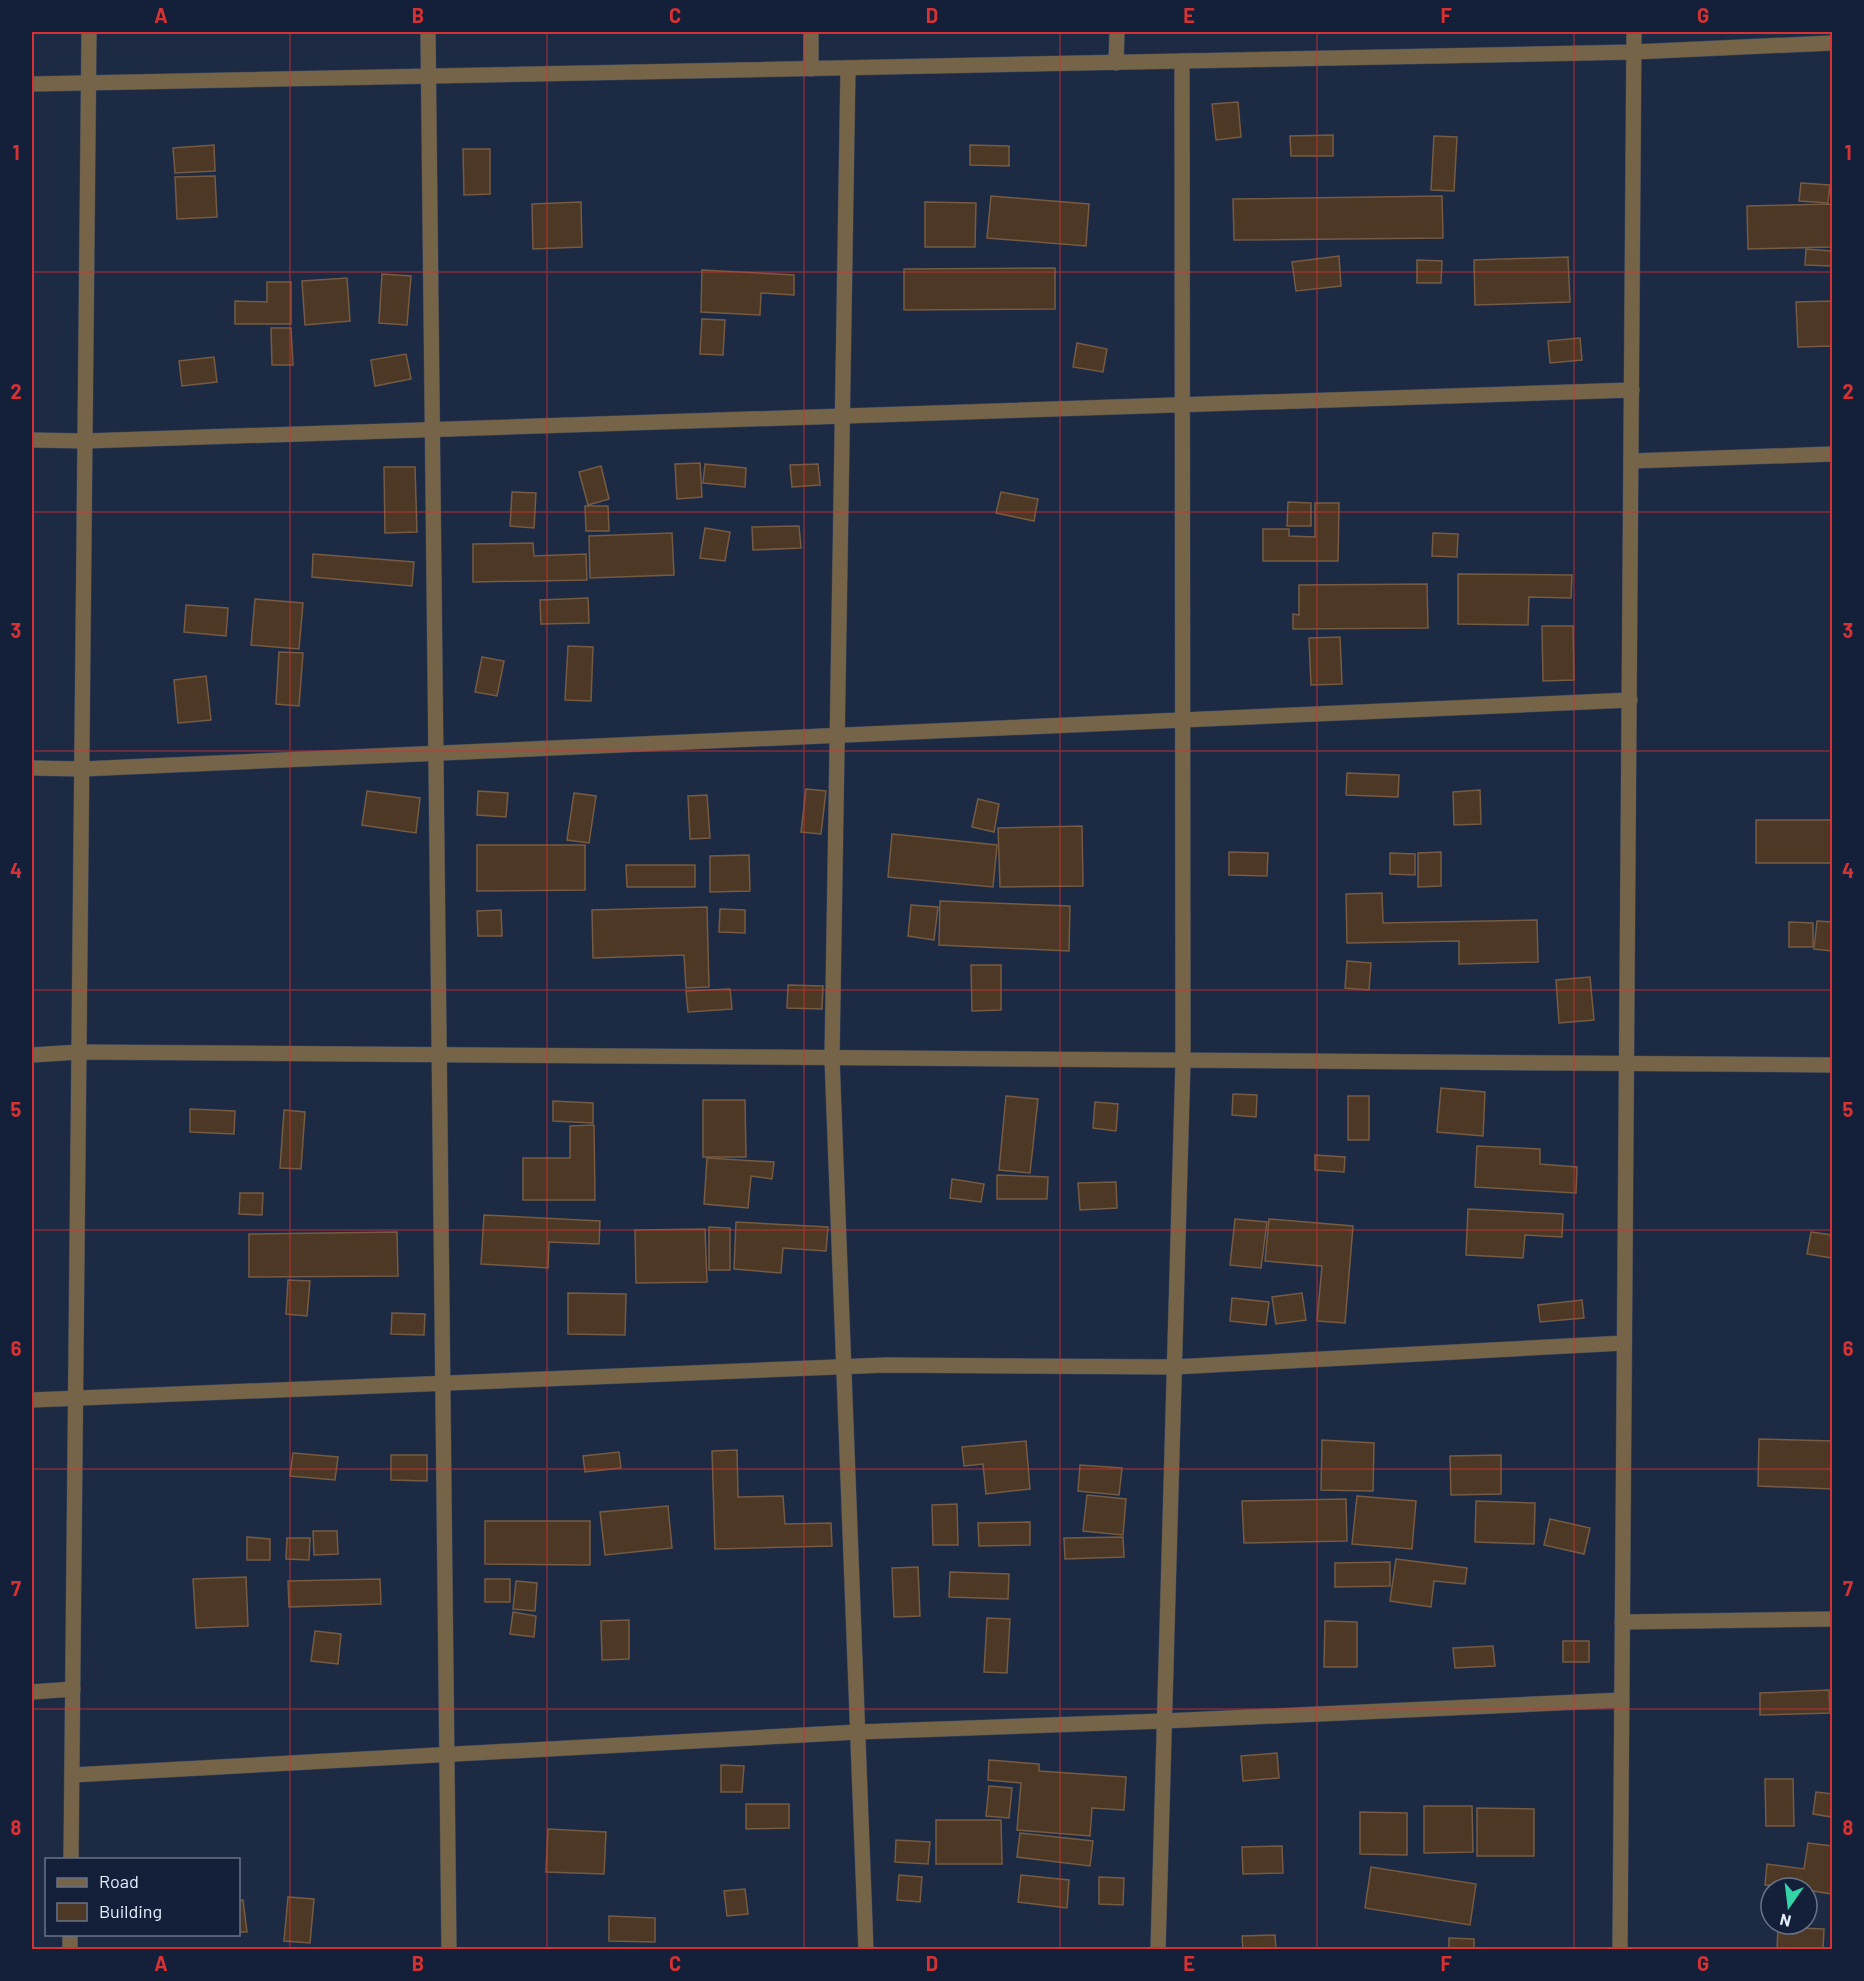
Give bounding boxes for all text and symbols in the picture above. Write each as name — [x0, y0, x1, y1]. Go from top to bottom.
text: A — [154, 3, 168, 27]
text: B — [412, 3, 424, 27]
text: C — [669, 3, 681, 27]
text: D — [926, 3, 938, 27]
text: E — [1183, 3, 1195, 27]
text: F — [1440, 3, 1452, 27]
text: G — [1697, 3, 1709, 27]
text: 1 — [12, 140, 20, 164]
text: 1 — [1844, 140, 1852, 164]
text: 2 — [10, 379, 22, 403]
text: 2 — [1842, 379, 1854, 403]
text: 3 — [11, 618, 21, 642]
text: 3 — [1843, 618, 1853, 642]
text: 4 — [10, 858, 22, 882]
text: 4 — [1842, 858, 1854, 882]
text: 5 — [11, 1097, 22, 1121]
text: 5 — [1843, 1097, 1854, 1121]
text: 6 — [11, 1336, 22, 1360]
text: 6 — [1843, 1336, 1854, 1360]
text: 7 — [11, 1576, 21, 1600]
text: 7 — [1843, 1576, 1853, 1600]
text: 8 — [11, 1815, 22, 1839]
text: 8 — [1843, 1815, 1854, 1839]
legend — [45, 1858, 240, 1936]
text: Road — [99, 1870, 139, 1892]
north arrow — [1759, 1876, 1819, 1936]
text: Building — [99, 1900, 162, 1922]
text: N — [1778, 1911, 1793, 1932]
text: A — [154, 1951, 168, 1975]
text: B — [412, 1951, 424, 1975]
text: C — [669, 1951, 681, 1975]
text: D — [926, 1951, 938, 1975]
text: E — [1183, 1951, 1195, 1975]
text: F — [1440, 1951, 1452, 1975]
text: G — [1697, 1951, 1709, 1975]

